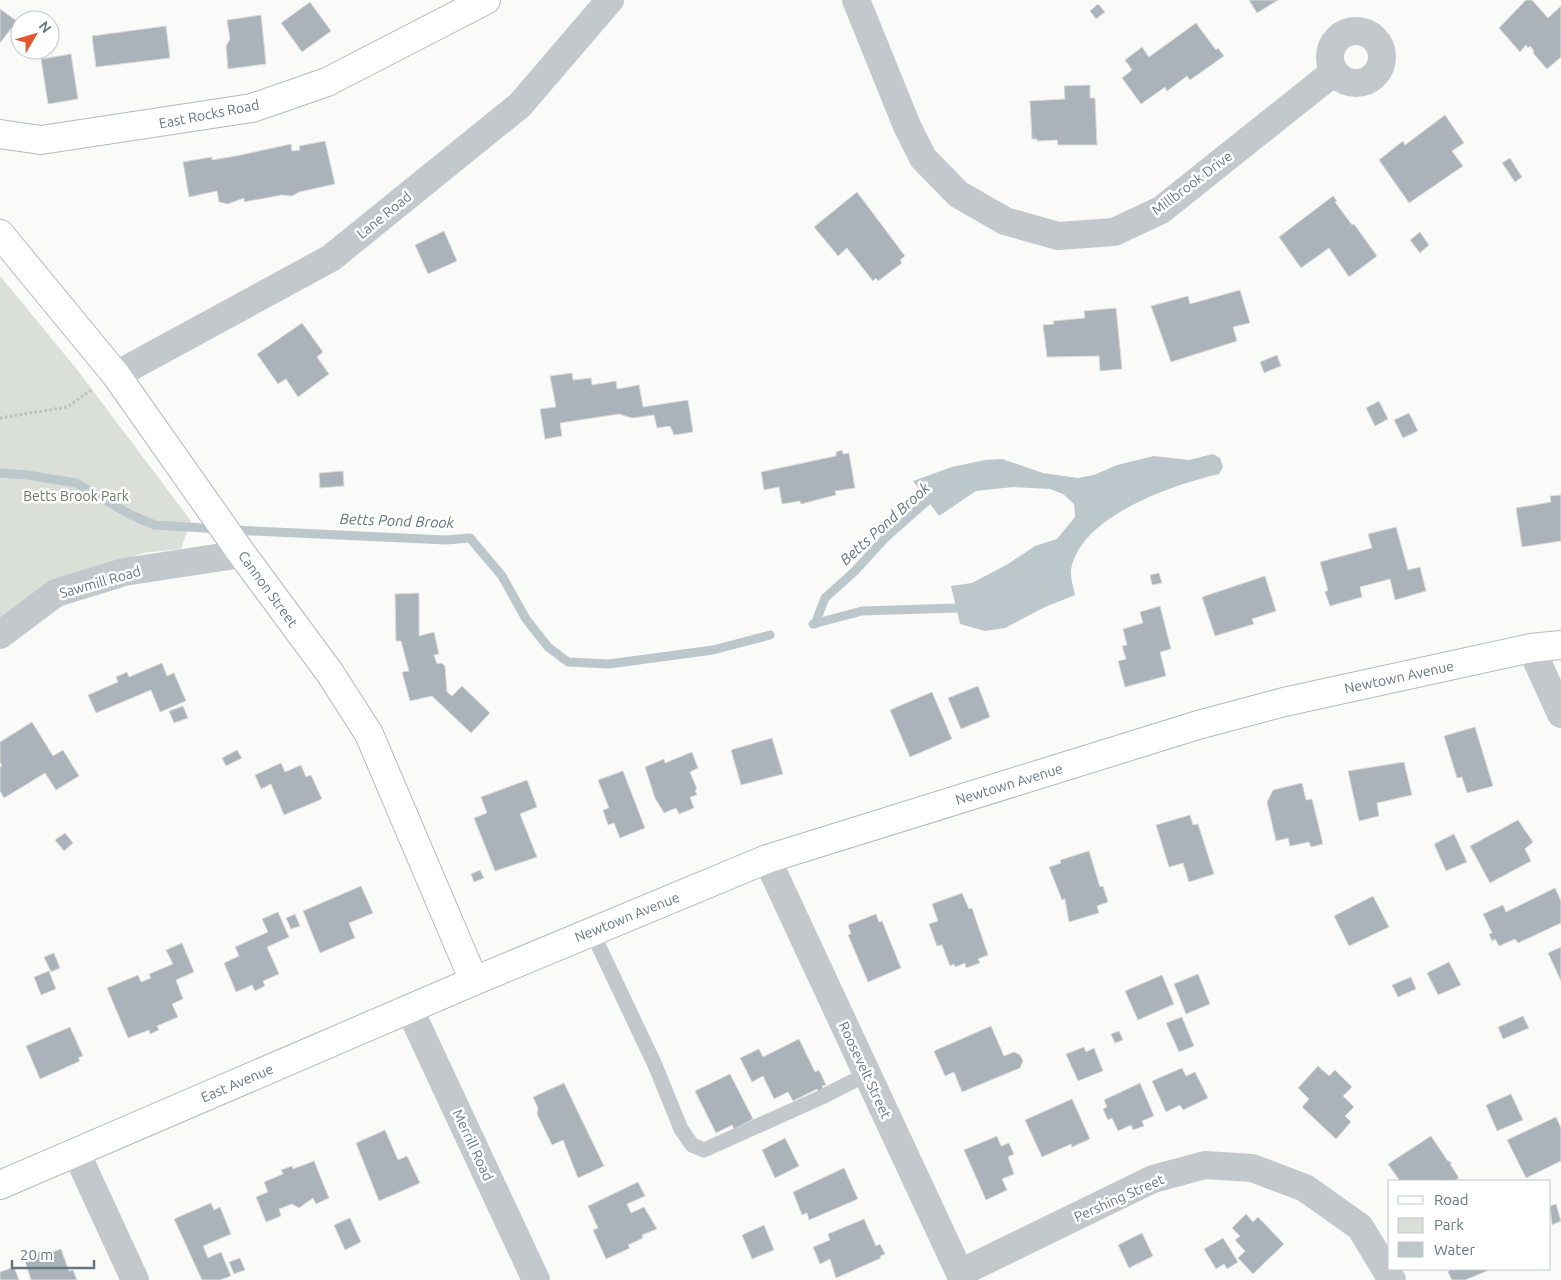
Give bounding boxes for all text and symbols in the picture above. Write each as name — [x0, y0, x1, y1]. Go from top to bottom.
north arrow — [10, 10, 60, 60]
text: N — [36, 18, 55, 36]
street label: East Rocks Road — [157, 96, 261, 132]
street label: Millbrook Drive — [1149, 148, 1235, 218]
street label: Lane Road — [353, 188, 415, 242]
water label: Betts Pond Brook — [836, 479, 933, 568]
park label: Betts Brook Park — [23, 488, 129, 504]
water label: Betts Pond Brook — [339, 510, 455, 531]
street label: Cannon Street — [235, 548, 301, 631]
street label: Sawmill Road — [58, 563, 142, 601]
street label: Newtown Avenue — [1343, 658, 1455, 696]
street label: Newtown Avenue — [953, 760, 1065, 808]
street label: Newtown Avenue — [572, 889, 682, 945]
street label: Roosevelt Street — [836, 1019, 895, 1121]
street label: East Avenue — [198, 1061, 276, 1105]
street label: Merrill Road — [450, 1107, 496, 1183]
street label: Pershing Street — [1071, 1171, 1167, 1225]
legend — [1388, 1180, 1551, 1270]
text: Road — [1434, 1191, 1469, 1208]
text: Park — [1434, 1216, 1464, 1233]
scale bar — [12, 1238, 95, 1270]
text: Water — [1434, 1241, 1475, 1258]
text: 20 m — [20, 1246, 53, 1263]

